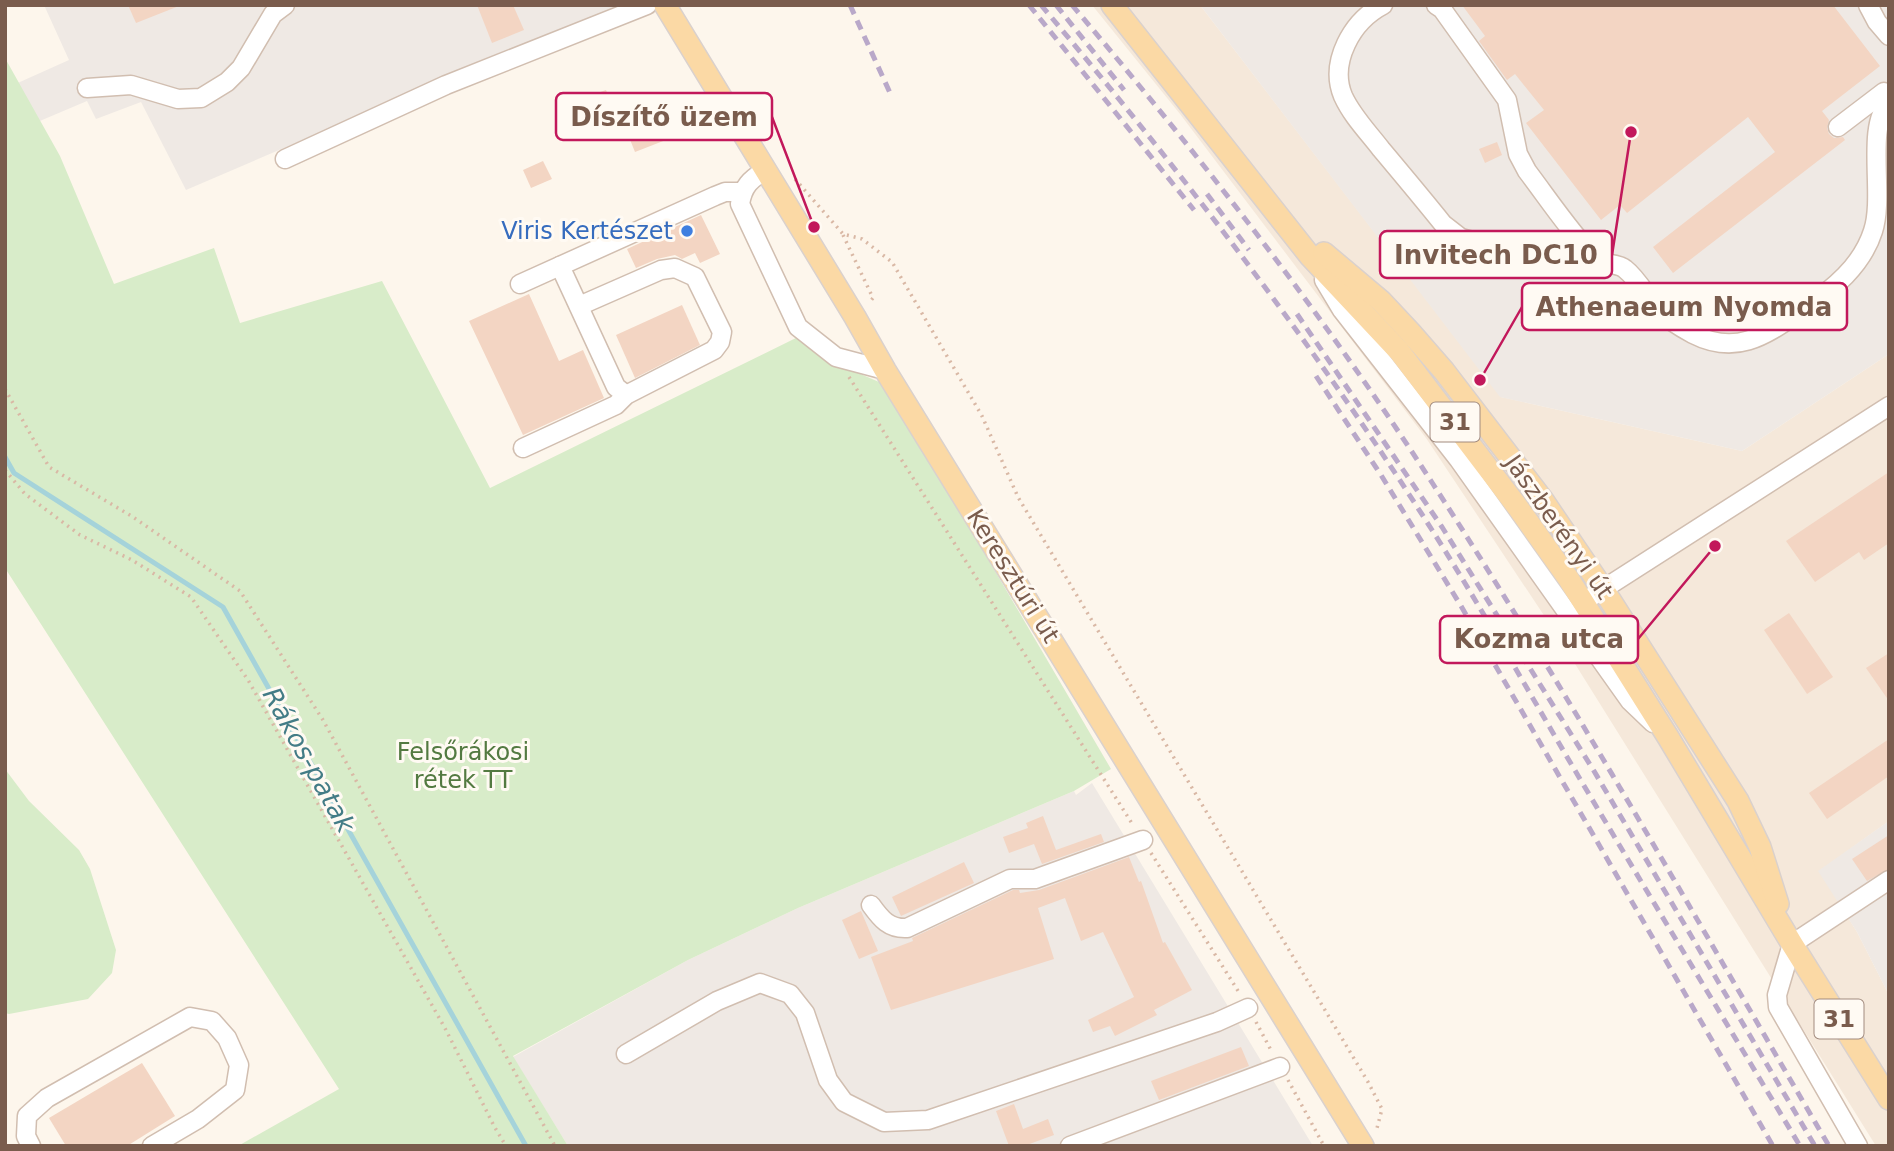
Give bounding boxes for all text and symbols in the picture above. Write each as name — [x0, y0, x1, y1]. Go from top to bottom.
callout: Díszítő üzem — [556, 93, 772, 140]
text: Díszítő üzem — [570, 102, 758, 132]
place label: Viris Kertészet — [501, 217, 673, 245]
marker: Viris Kertészet — [679, 223, 695, 239]
callout: Invitech DC10 — [1380, 231, 1612, 278]
text: Invitech DC10 — [1394, 240, 1598, 270]
callout: Athenaeum Nyomda — [1522, 283, 1847, 330]
text: Athenaeum Nyomda — [1536, 292, 1832, 322]
road number: 31 — [1430, 402, 1480, 442]
street label: Jászberényi út — [1498, 448, 1619, 604]
street label: Keresztúri út — [961, 504, 1065, 648]
callout: Kozma utca — [1440, 616, 1638, 663]
text: Kozma utca — [1454, 624, 1624, 654]
water label: Rákos-patak — [257, 682, 362, 839]
park label: Felsőrákosi rétek TT — [397, 738, 529, 794]
road number: 31 — [1814, 1000, 1864, 1038]

